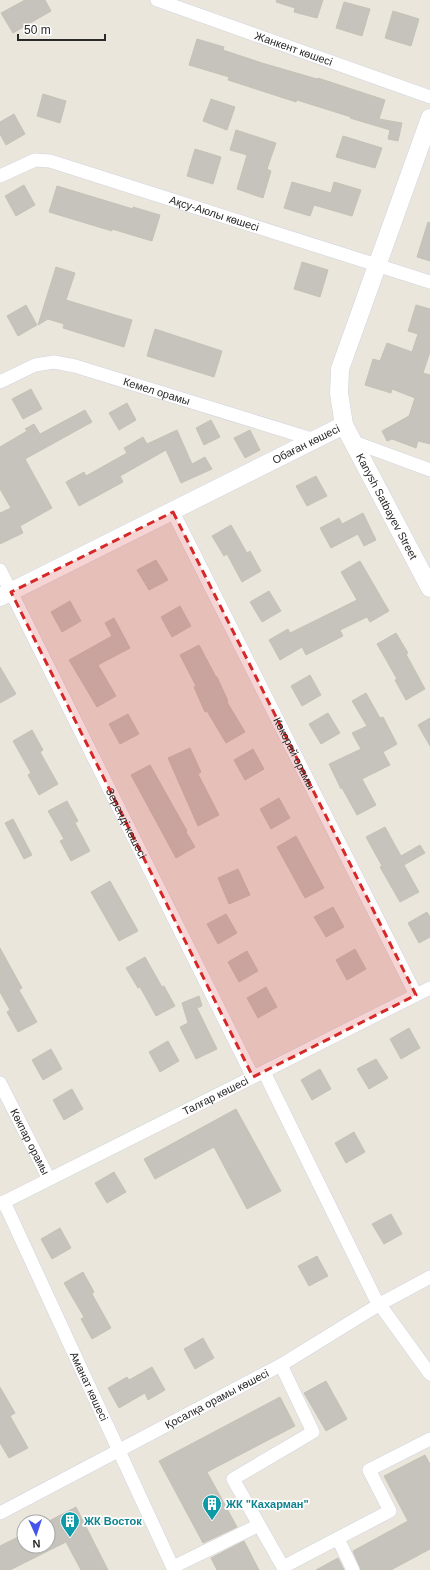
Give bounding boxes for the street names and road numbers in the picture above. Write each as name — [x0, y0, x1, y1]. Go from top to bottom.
street label: Жанкент көшесі — [253, 29, 334, 68]
street label: Ақсу-Аюлы көшесі — [168, 193, 261, 233]
street label: Кемел орамы — [122, 375, 192, 407]
street label: Обаған көшесі — [270, 422, 342, 466]
street label: Kanysh Satbayev Street — [354, 451, 420, 561]
street label: Көкорай орамы — [271, 715, 317, 791]
street label: Зеренді көшесі — [104, 786, 149, 860]
street label: Талғар көшесі — [181, 1074, 250, 1117]
street label: Көкпар орамы — [8, 1107, 52, 1177]
street label: Аманат көшесі — [68, 1350, 110, 1423]
street label: Қосалқа орамы көшесі — [163, 1367, 271, 1431]

